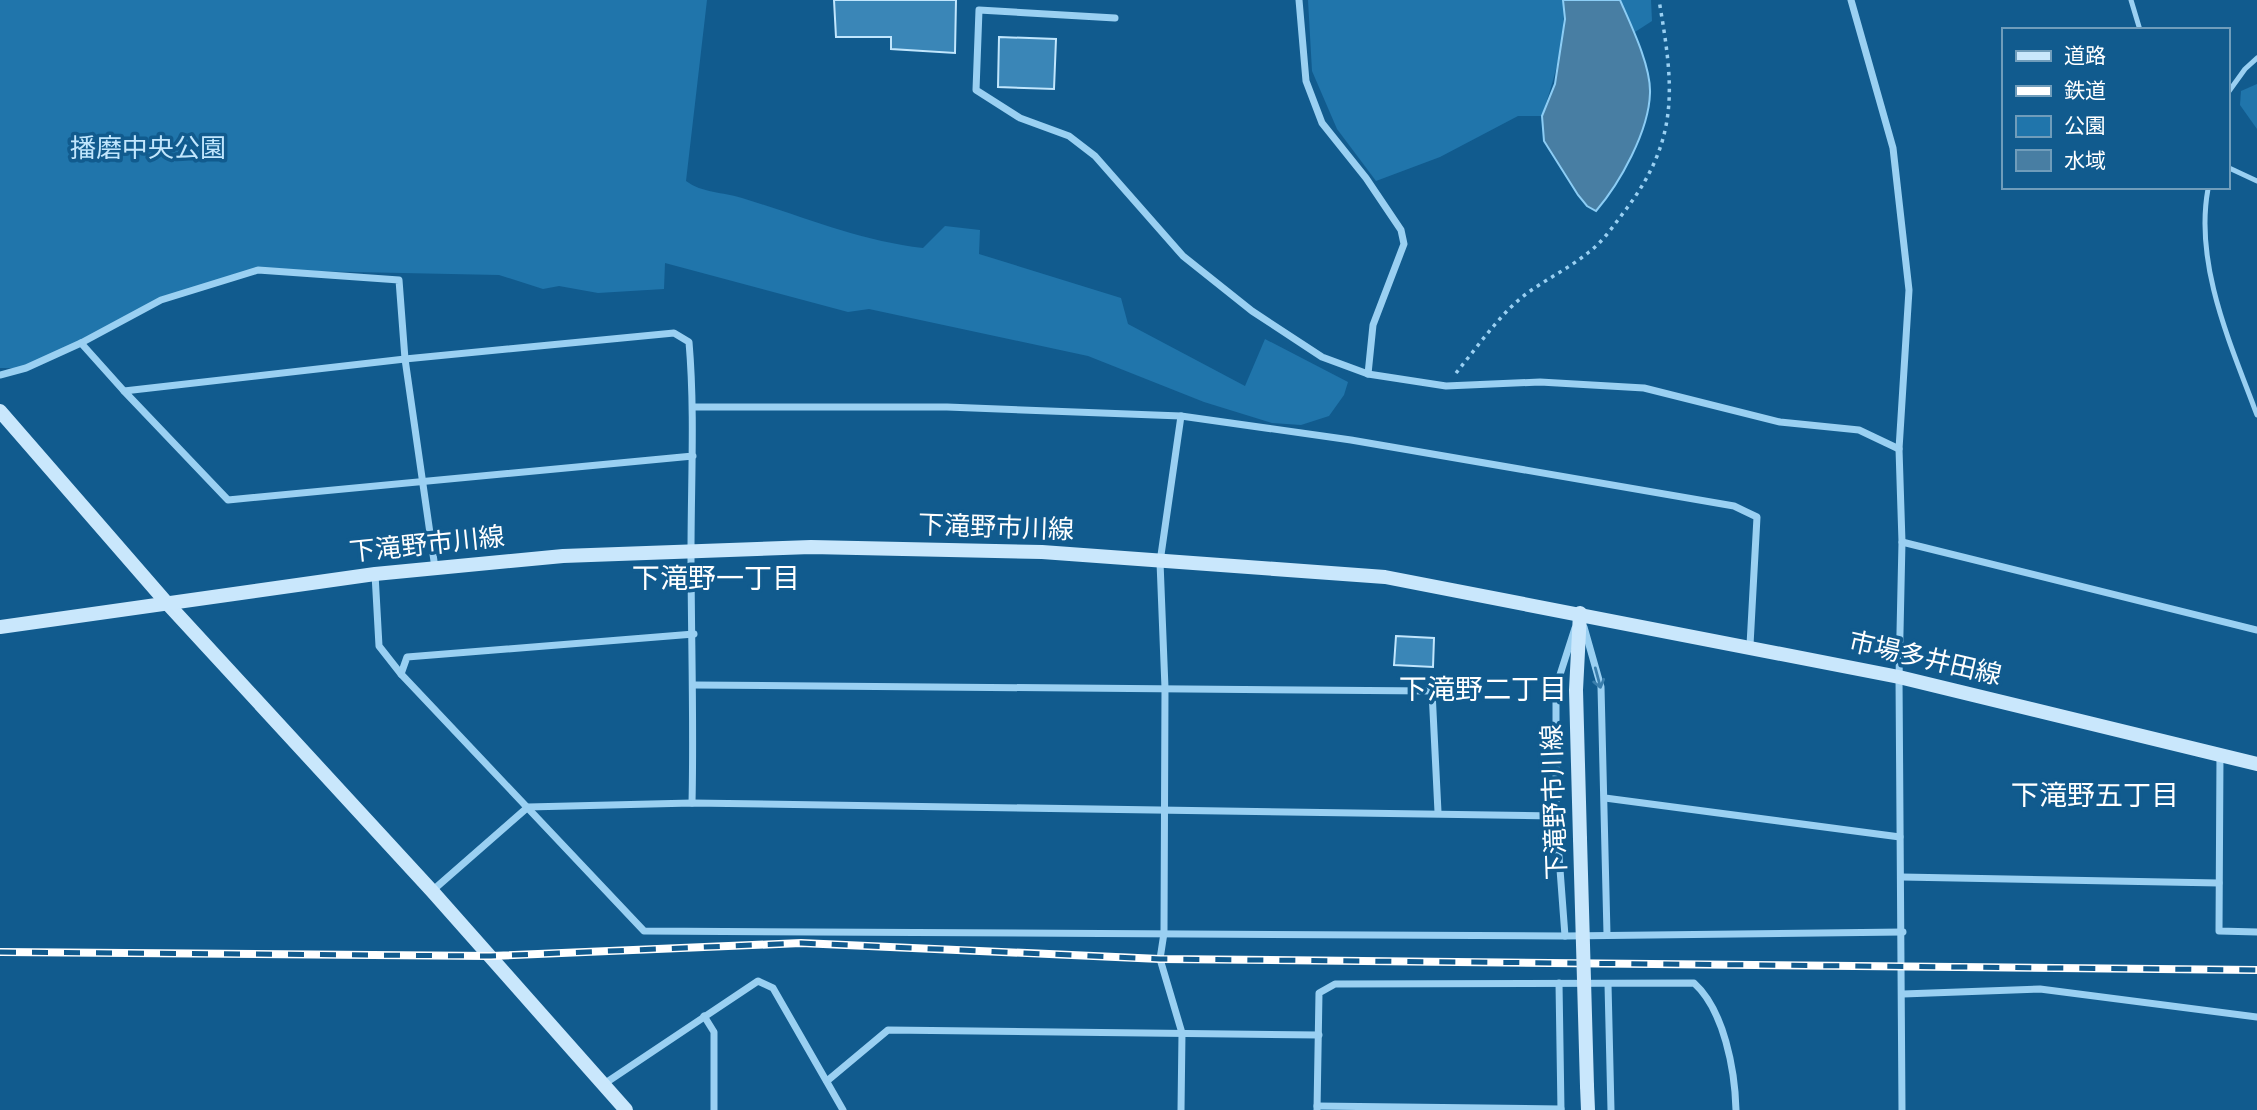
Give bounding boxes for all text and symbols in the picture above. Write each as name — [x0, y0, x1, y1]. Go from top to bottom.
legend — [2002, 28, 2229, 189]
text: 道路 — [2064, 45, 2106, 67]
text: 鉄道 — [2064, 80, 2106, 102]
text: 公園 — [2064, 116, 2106, 137]
park label: 播磨中央公園 — [70, 134, 226, 162]
text: 水域 — [2064, 150, 2106, 172]
street label: 下滝野市川線 — [918, 511, 1074, 544]
street label: 下滝野市川線 — [348, 523, 506, 566]
district label: 下滝野一丁目 — [632, 564, 800, 594]
street label: 市場多井田線 — [1846, 628, 2004, 689]
one-way arrow — [1593, 667, 1606, 689]
district label: 下滝野二丁目 — [1399, 675, 1567, 705]
street label: 下滝野市川線 — [1538, 724, 1571, 880]
district label: 下滝野五丁目 — [2011, 781, 2179, 811]

